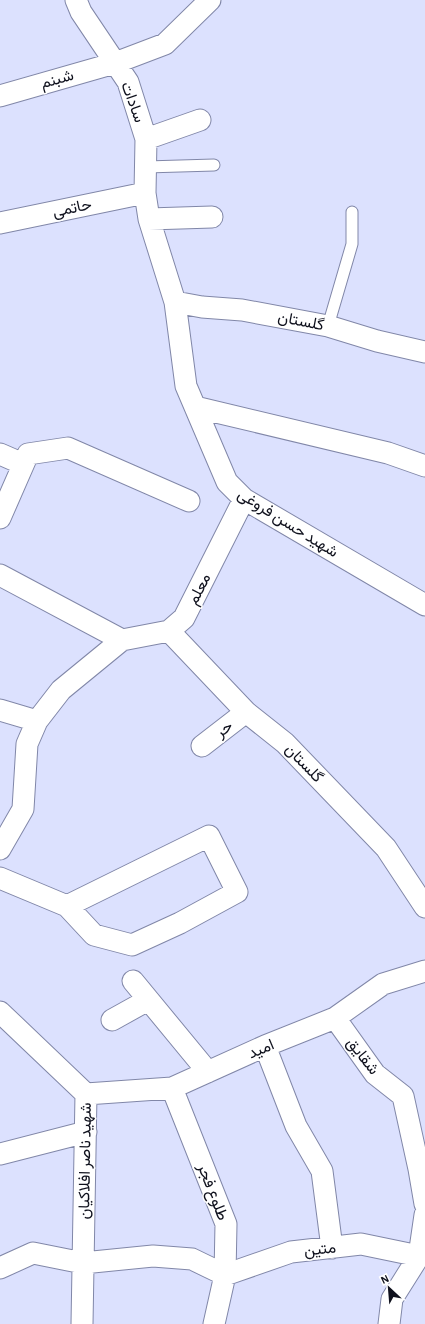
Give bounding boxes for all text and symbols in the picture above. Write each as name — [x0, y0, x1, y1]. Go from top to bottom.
street label: شبنم — [39, 67, 76, 93]
street label: سادات — [118, 79, 148, 125]
street label: حاتمی — [51, 196, 94, 222]
street label: گلستان — [276, 309, 326, 334]
street label: شهید حسن فروغی — [234, 486, 341, 562]
street label: معلم — [184, 571, 215, 608]
street label: حر — [212, 717, 237, 743]
street label: گلستان — [281, 741, 326, 786]
street label: شقایق — [342, 1034, 382, 1079]
street label: امید — [246, 1036, 277, 1062]
street label: شهید ناصر افلاکیان — [76, 1102, 96, 1220]
street label: طلوع فجر — [192, 1160, 231, 1224]
street label: متین — [303, 1239, 337, 1261]
north arrow — [369, 1268, 409, 1308]
text: N — [379, 1273, 391, 1286]

